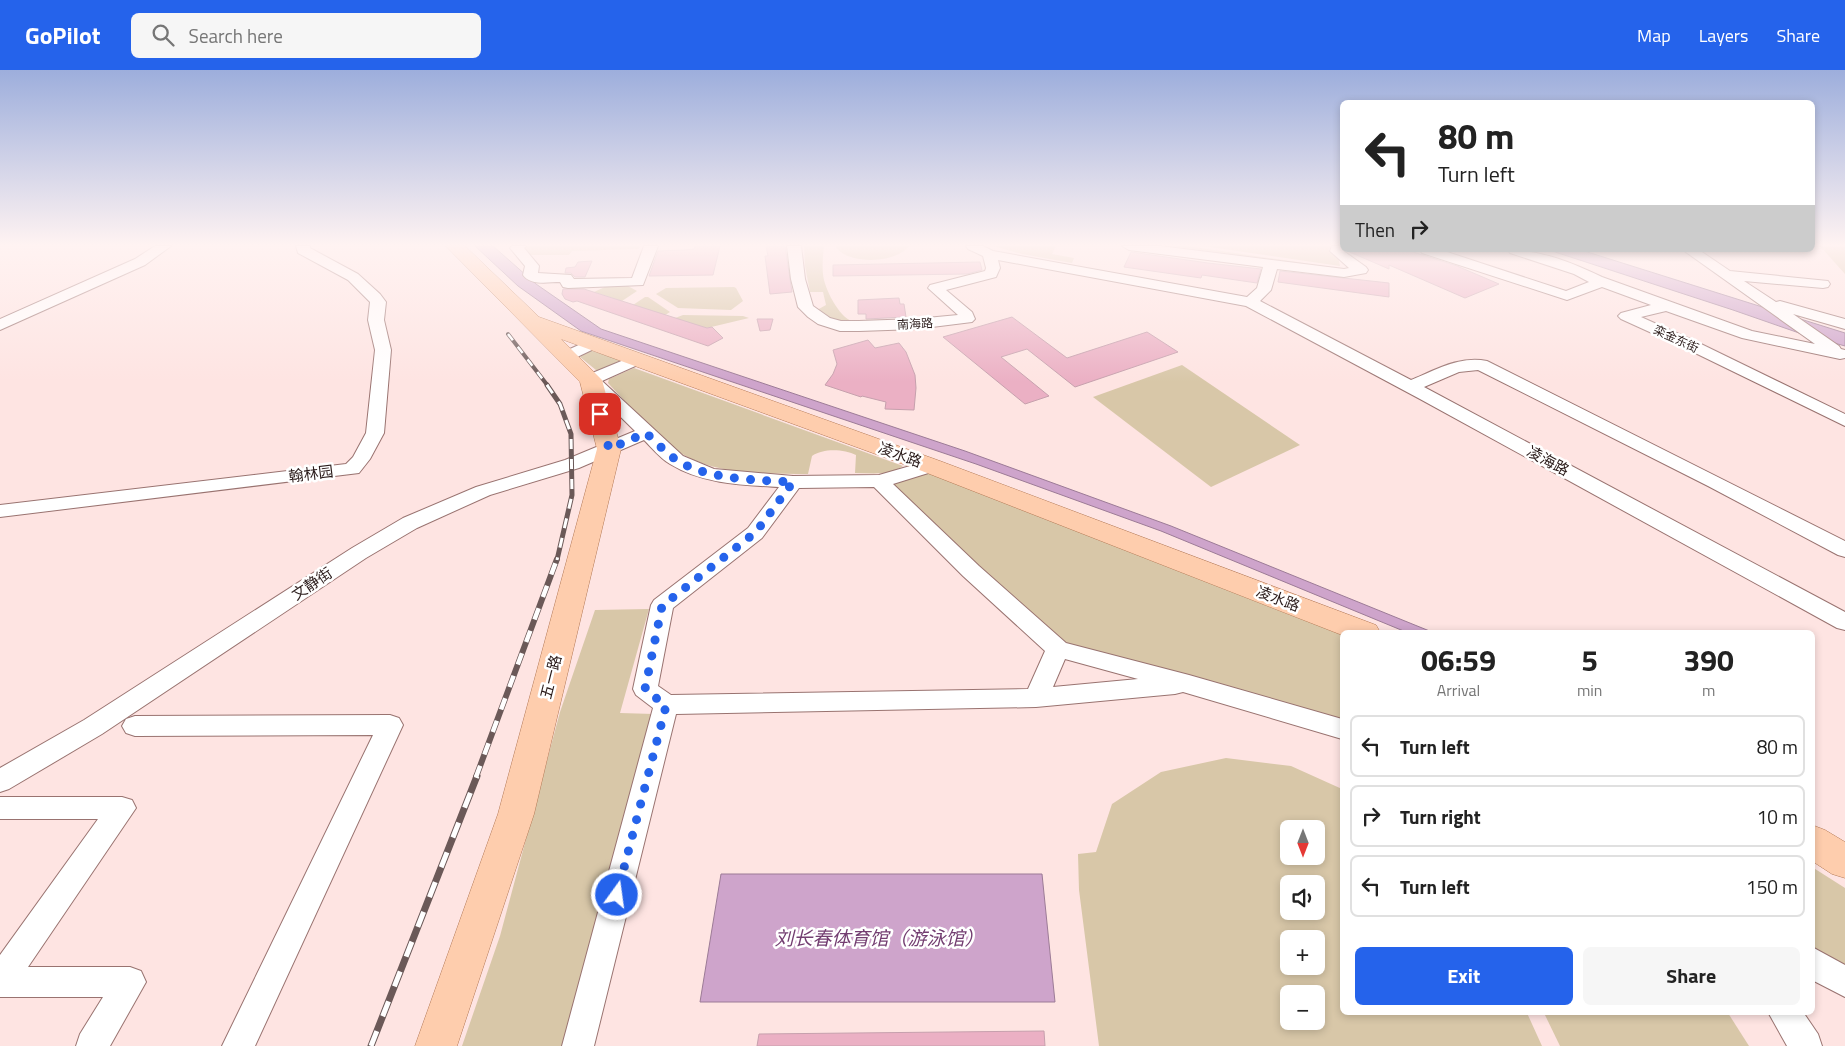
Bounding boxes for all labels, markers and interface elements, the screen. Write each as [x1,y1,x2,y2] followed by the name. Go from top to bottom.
[131,13,481,58] search box
[25,17,101,53] text: GoPilot
[149,21,177,49] icon: search
[189,21,283,50] text: Search here
[1637,22,1671,49] text: Map
[1699,22,1748,49] text: Layers
[1776,22,1820,49] text: Share
[1438,109,1514,163] text: 80 m
[1355,120,1420,185] icon: left
[1438,157,1515,191] text: Turn left
[1355,215,1395,244] text: Then
[1405,215,1433,243] icon: right
[896,313,933,334] street label: 南海路
[1650,320,1702,357] street label: 栾金东街
[579,393,621,435] pin
[586,400,614,428] icon: arrive
[875,436,925,473] street label: 凌水路
[1523,440,1574,481] street label: 凌海路
[287,459,335,488] street label: 翰林园
[287,561,337,606] street label: 文静街
[1253,580,1303,617] street label: 凌水路
[1421,637,1496,683] text: 06:59
[1581,637,1598,683] text: 5
[1684,637,1734,683] text: 390
[534,652,567,702] street label: 五一路
[1437,678,1480,702] text: Arrival
[1577,678,1602,702] text: min
[1702,678,1715,702] text: m
[1357,732,1385,760] icon: left
[1400,732,1470,761] text: Turn left
[1757,732,1798,761] text: 80 m
[1357,802,1385,830] icon: right
[1400,802,1481,831] text: Turn right
[1757,802,1798,831] text: 10 m
[1280,820,1325,865] north arrow
[1280,820,1325,1030] map controls
[590,868,642,920] position arrow
[1357,872,1385,900] icon: left
[1400,872,1470,901] text: Turn left
[1746,872,1798,901] text: 150 m
[1280,875,1325,920] button: sound
[774,923,984,952] water label: 刘长春体育馆（游泳馆）
[1280,930,1325,975] button: +
[1355,947,1573,1005] button: Exit
[1583,947,1800,1005] button: Share
[1280,985,1325,1030] button: −

